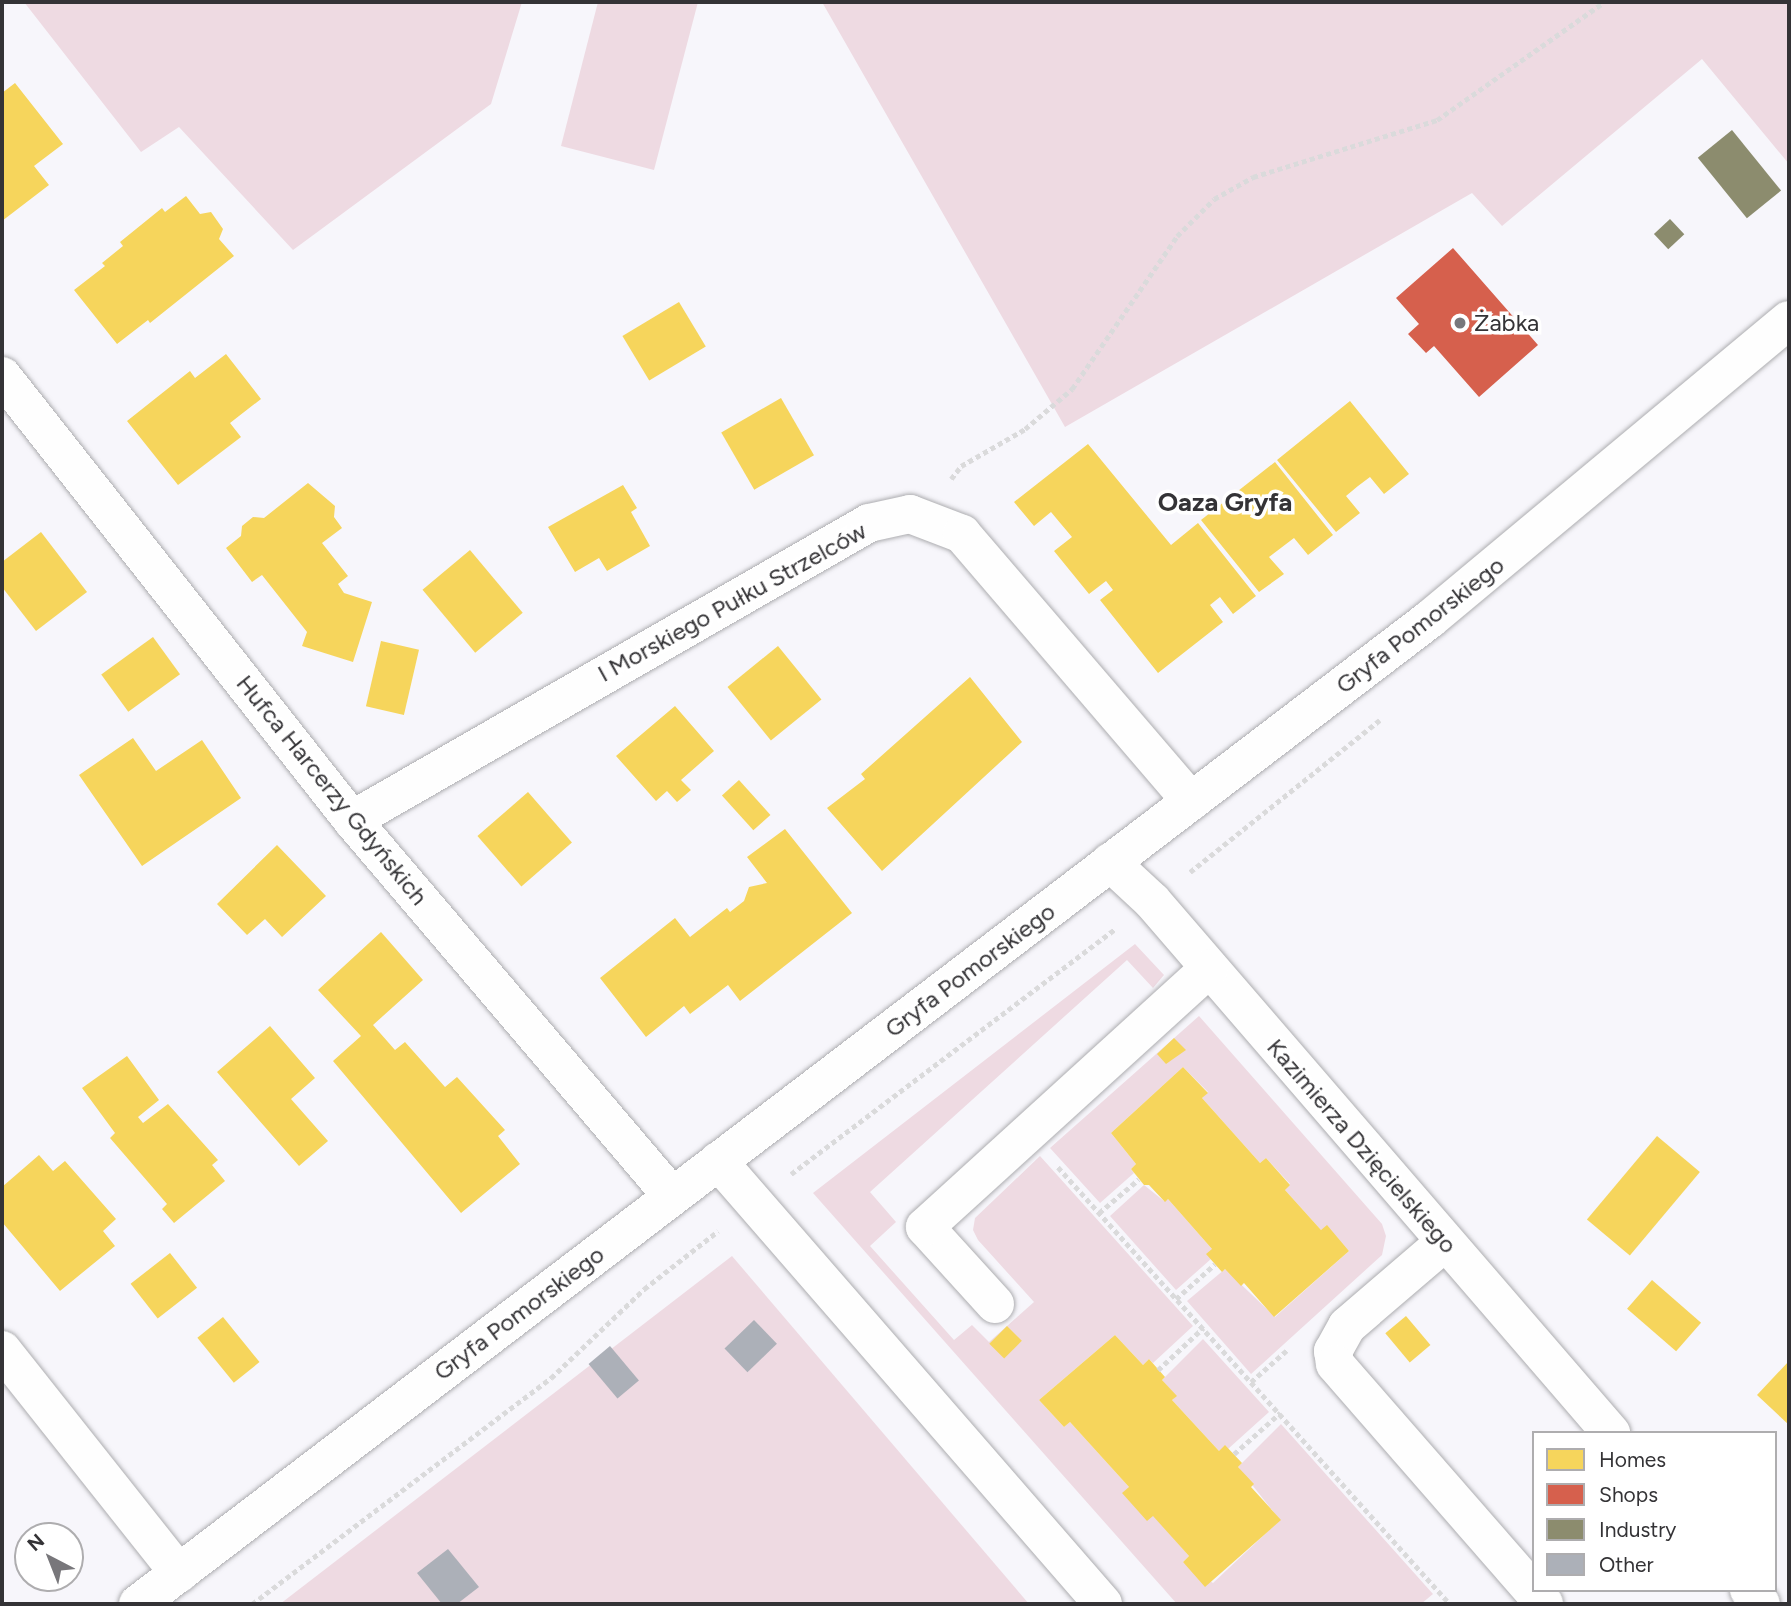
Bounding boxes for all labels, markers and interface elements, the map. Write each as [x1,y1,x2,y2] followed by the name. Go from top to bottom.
[1474,309,1539,337] place label: Żabka
[1452,315,1468,331] marker: Żabka
[1158,487,1292,519] district label: Oaza Gryfa
[593,516,871,688] street label: I Morskiego Pułku Strzelców
[1330,550,1510,700] street label: Gryfa Pomorskiego
[230,669,434,911] street label: Hufca Harcerzy Gdyńskich
[879,897,1061,1043] street label: Gryfa Pomorskiego
[1261,1033,1463,1259] street label: Kazimierza Dzięcielskiego
[428,1240,610,1386] street label: Gryfa Pomorskiego
[1532,1431,1777,1592] legend
[1599,1447,1666,1472] text: Homes
[1599,1482,1658,1507] text: Shops
[1599,1517,1676,1542] text: Industry
[14,1522,84,1592] north arrow
[23,1529,49,1556] text: N
[1599,1552,1654,1577] text: Other

